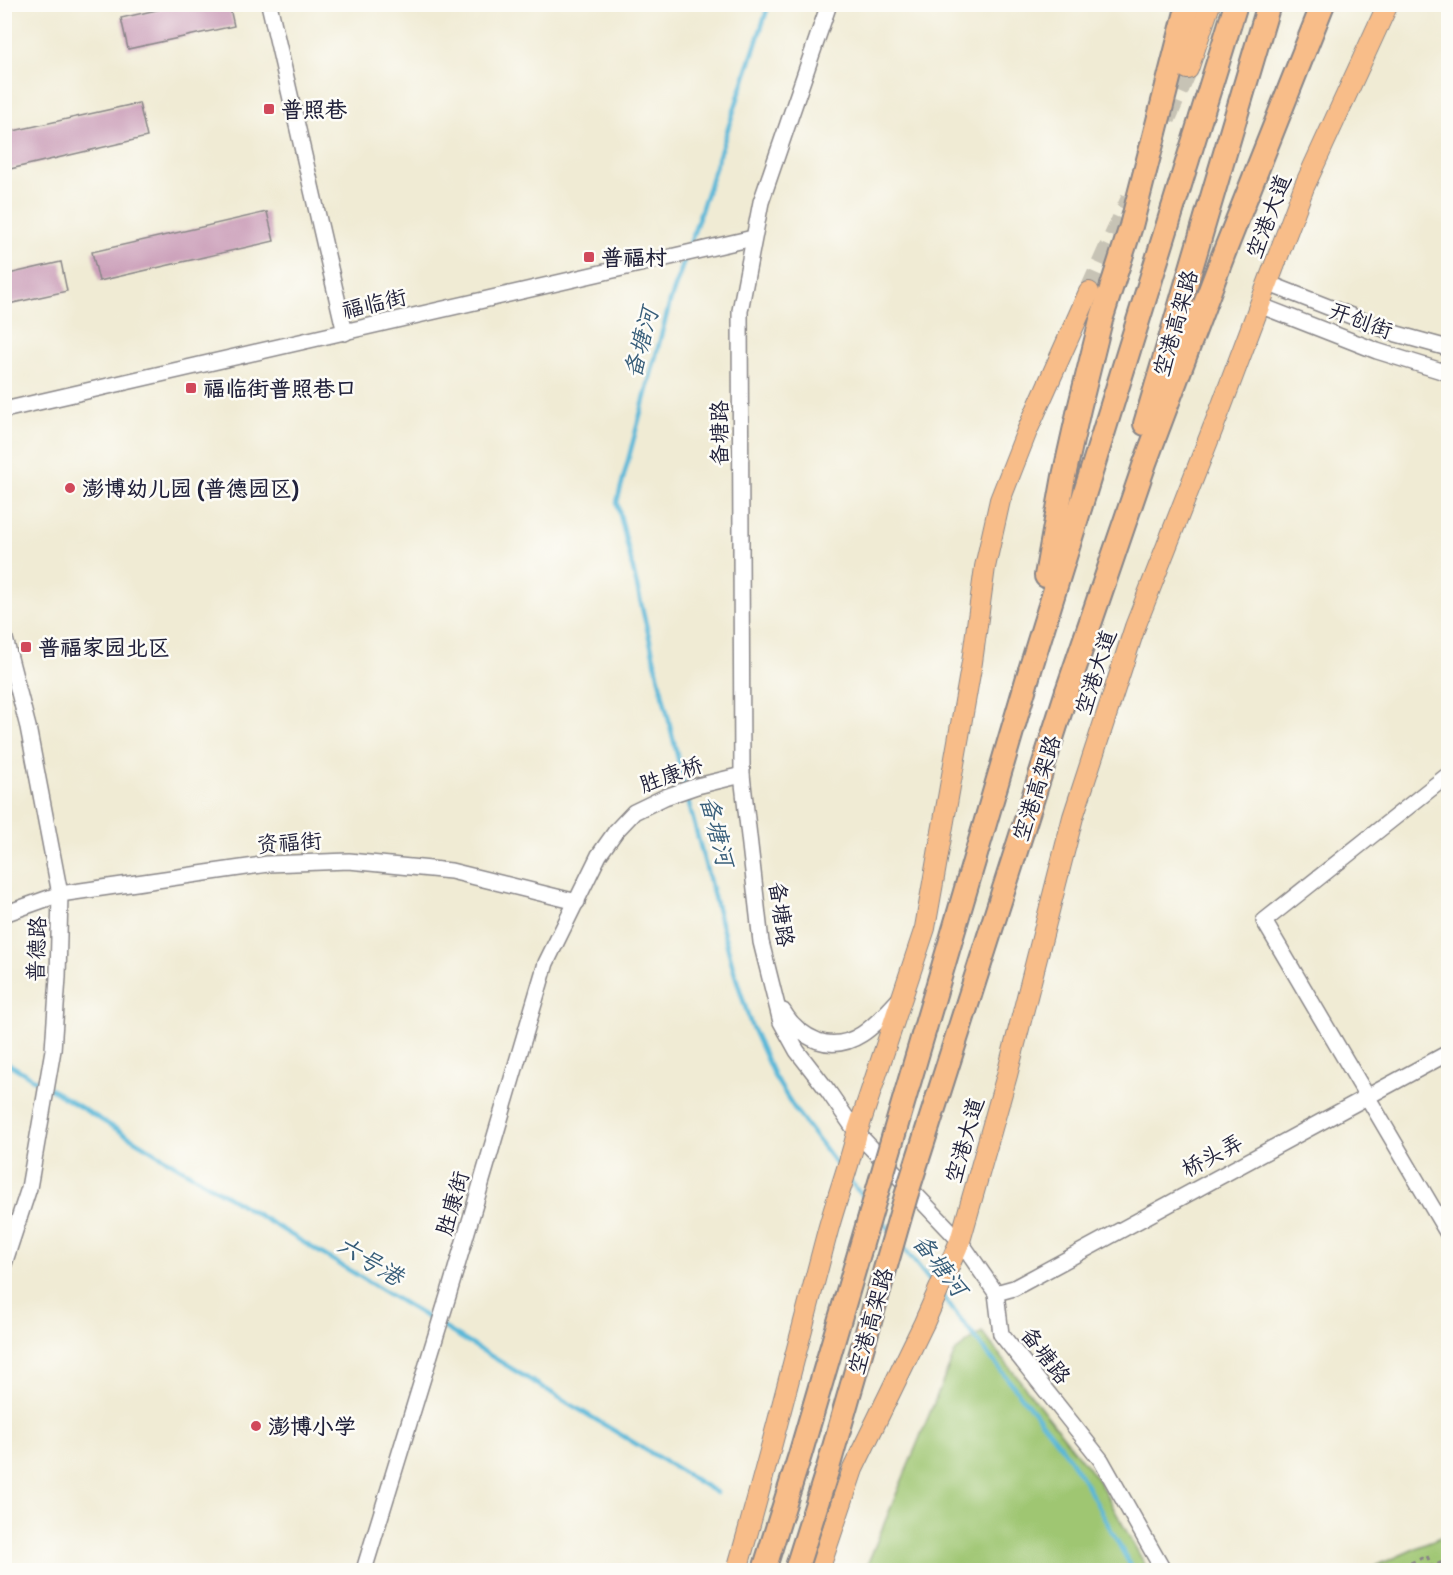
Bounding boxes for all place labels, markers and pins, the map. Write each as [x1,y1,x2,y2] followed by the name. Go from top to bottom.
[281,96,348,123] place label: 普照巷
[262,102,276,116] marker: 普照巷
[601,244,667,271] place label: 普福村
[582,250,596,264] marker: 普福村
[203,375,357,402] place label: 福临街普照巷口
[184,381,198,395] marker: 福临街普照巷口
[82,475,299,502] place label: 澎博幼儿园 (普德园区)
[63,481,77,495] marker: 澎博幼儿园 (普德园区)
[38,634,170,661] place label: 普福家园北区
[19,640,33,654] marker: 普福家园北区
[268,1413,356,1440] place label: 澎博小学
[249,1419,263,1433] marker: 澎博小学

